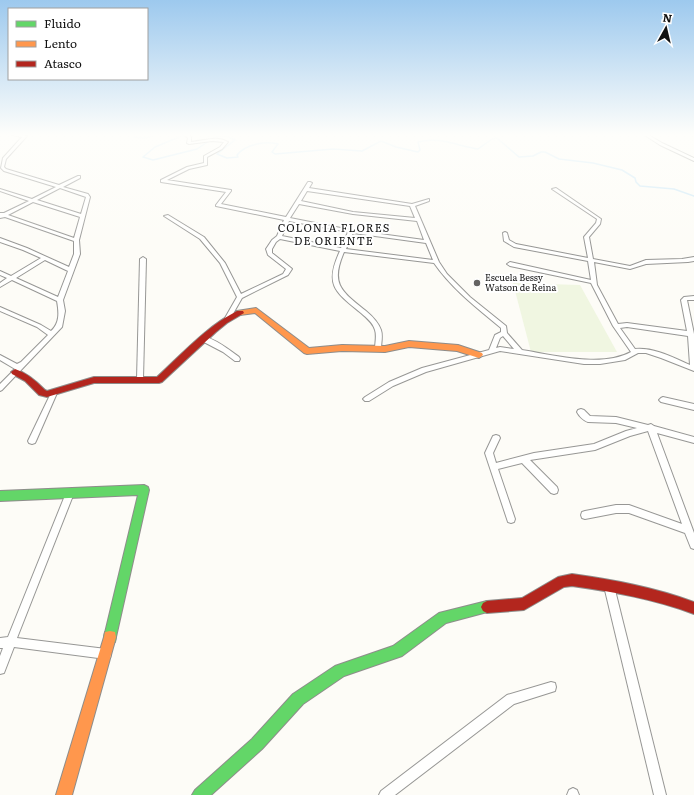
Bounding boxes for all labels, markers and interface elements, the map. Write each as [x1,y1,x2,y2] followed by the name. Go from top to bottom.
[8,8,148,80] legend
[646,8,686,48] north arrow
[662,9,673,26] text: N
[44,14,81,32] text: Fluido
[44,34,77,52] text: Lento
[44,54,82,72] text: Atasco
[278,219,390,248] district label: COLONIA FLORES DE ORIENTE
[485,270,557,294] place label: Escuela Bessy Watson de Reina
[472,278,482,288] marker: Escuela Bessy Watson de Reina

